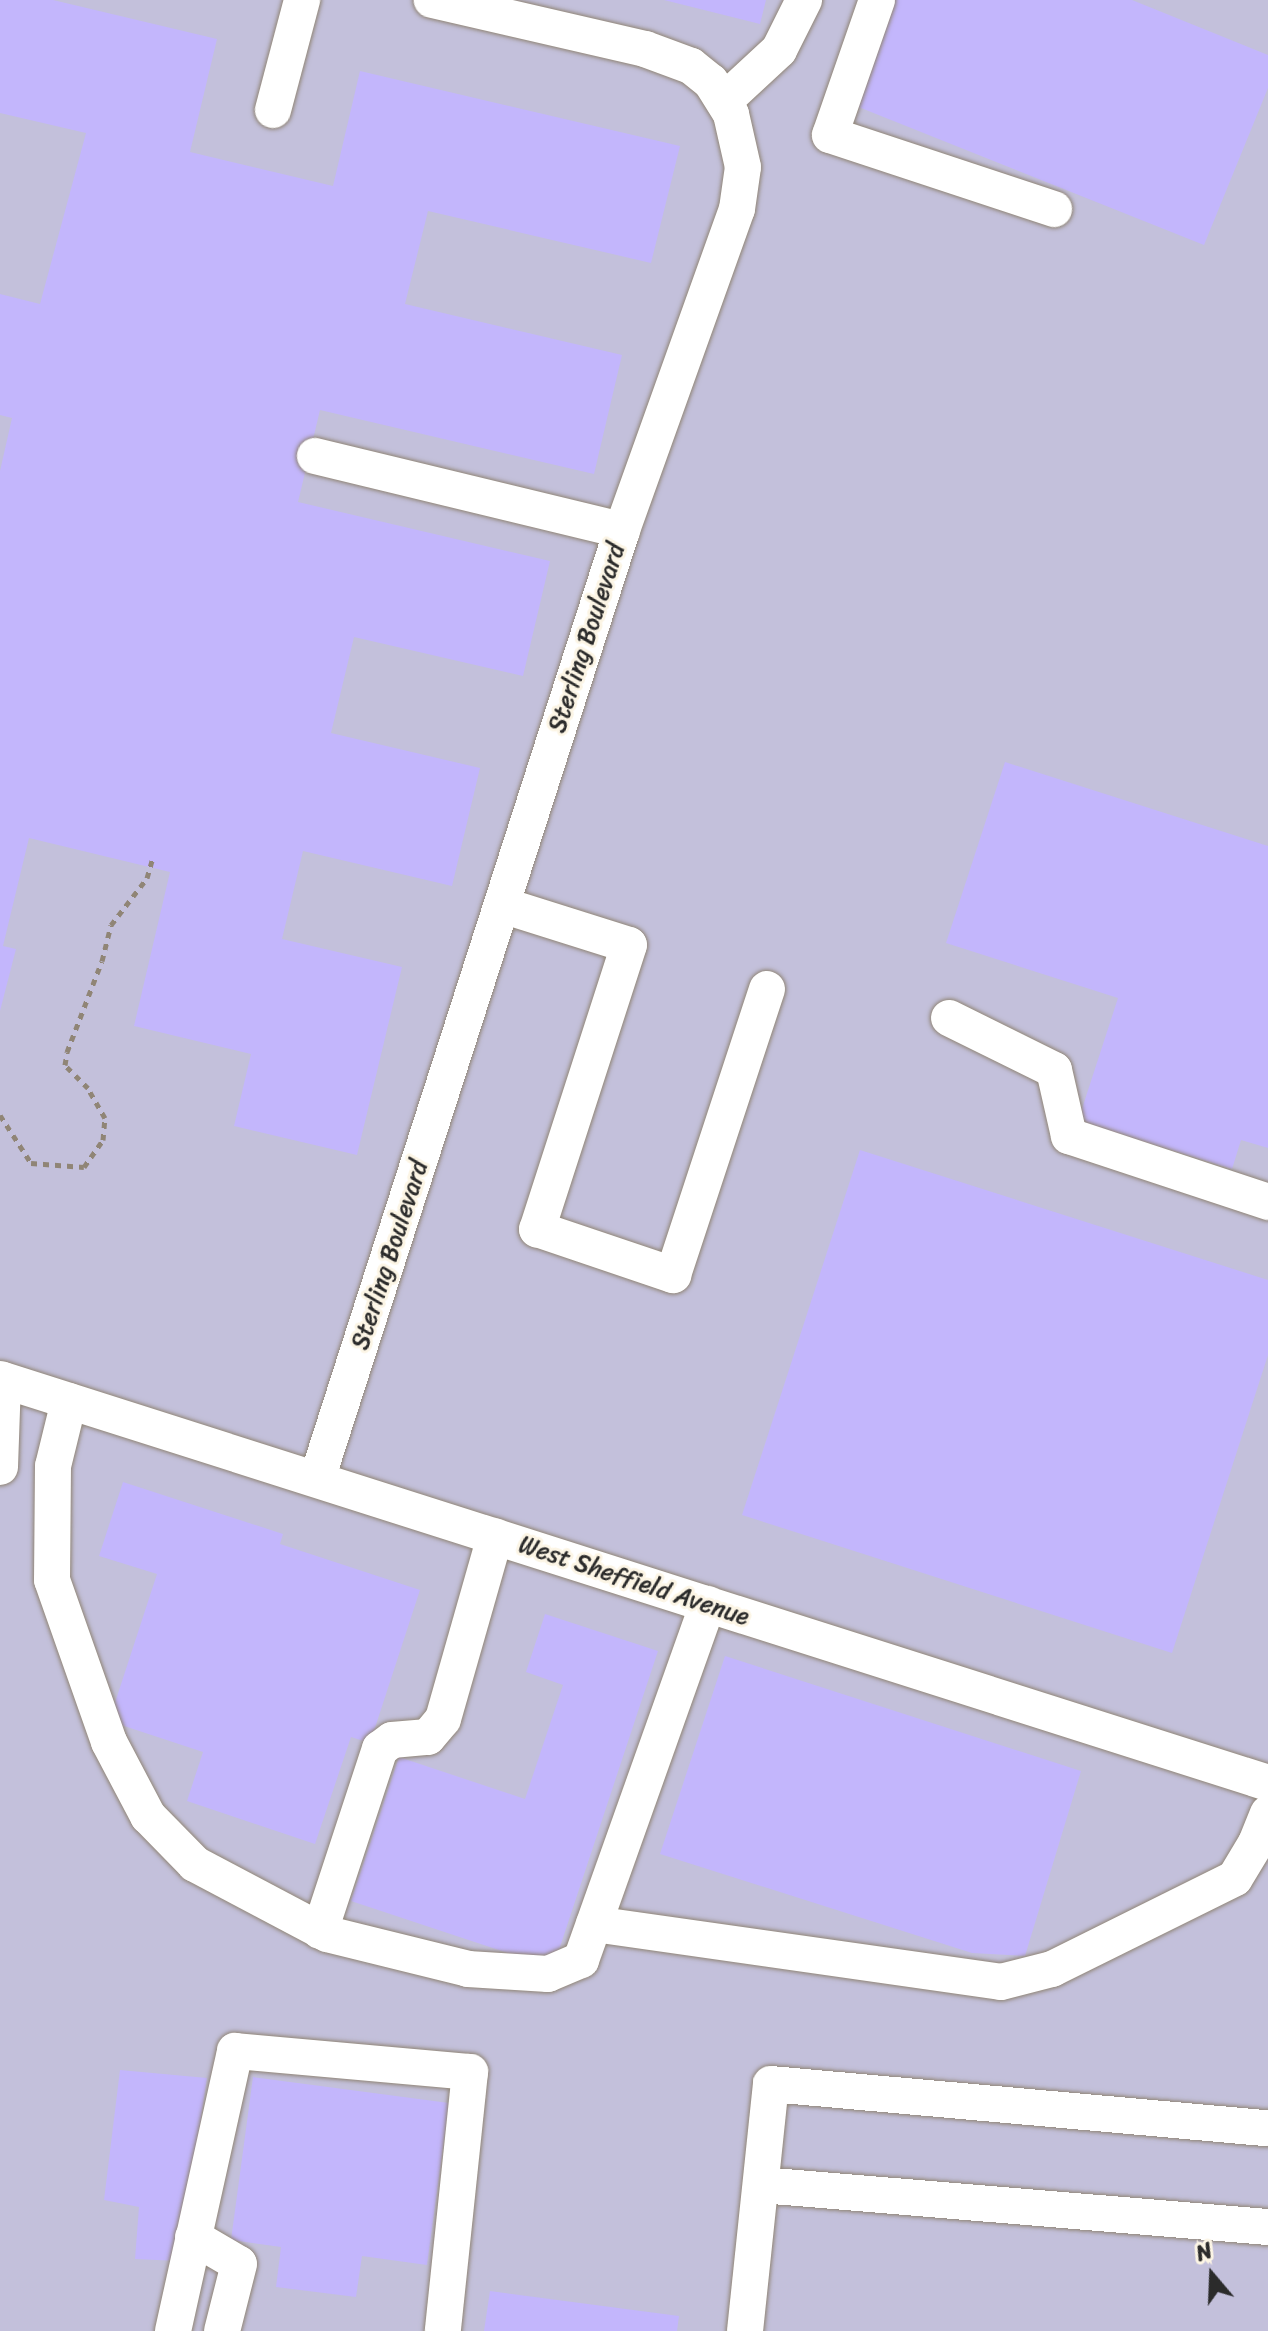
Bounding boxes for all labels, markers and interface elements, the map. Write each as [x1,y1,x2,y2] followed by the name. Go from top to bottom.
[543,540,631,736] street label: Sterling Boulevard
[346,1157,434,1353] street label: Sterling Boulevard
[515,1530,753,1632] street label: West Sheffield Avenue
[1190,2231,1218,2273] text: N
[1172,2235,1252,2315] north arrow

